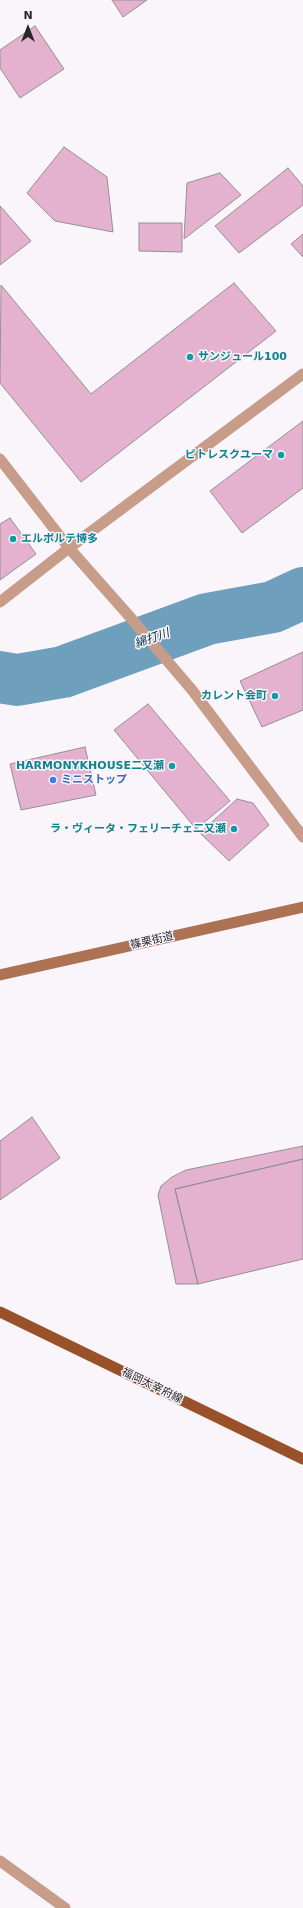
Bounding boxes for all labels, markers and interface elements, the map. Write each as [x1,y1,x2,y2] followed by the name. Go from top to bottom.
[8,8,48,48] north arrow
[23,9,33,22] text: N
[198,350,287,364] place label: サンジュール100
[185,352,195,362] marker: サンジュール100
[185,448,273,462] place label: ピトレスクユーマ
[276,450,286,460] marker: ピトレスクユーマ
[21,532,98,546] place label: エルポルテ博多
[8,534,18,544] marker: エルポルテ博多
[133,626,171,652] water label: 綿打川
[201,689,267,703] place label: カレント会町
[270,691,280,701] marker: カレント会町
[16,759,164,773] place label: HARMONYKHOUSE二又瀬
[167,761,177,771] marker: HARMONYKHOUSE二又瀬
[61,773,127,787] place label: ミニストップ
[48,775,58,785] marker: ミニストップ
[50,822,226,836] place label: ラ・ヴィータ・フェリーチェ二又瀬
[229,824,239,834] marker: ラ・ヴィータ・フェリーチェ二又瀬
[129,930,175,952] street label: 篠栗街道
[119,1366,185,1406] street label: 福岡太宰府線

